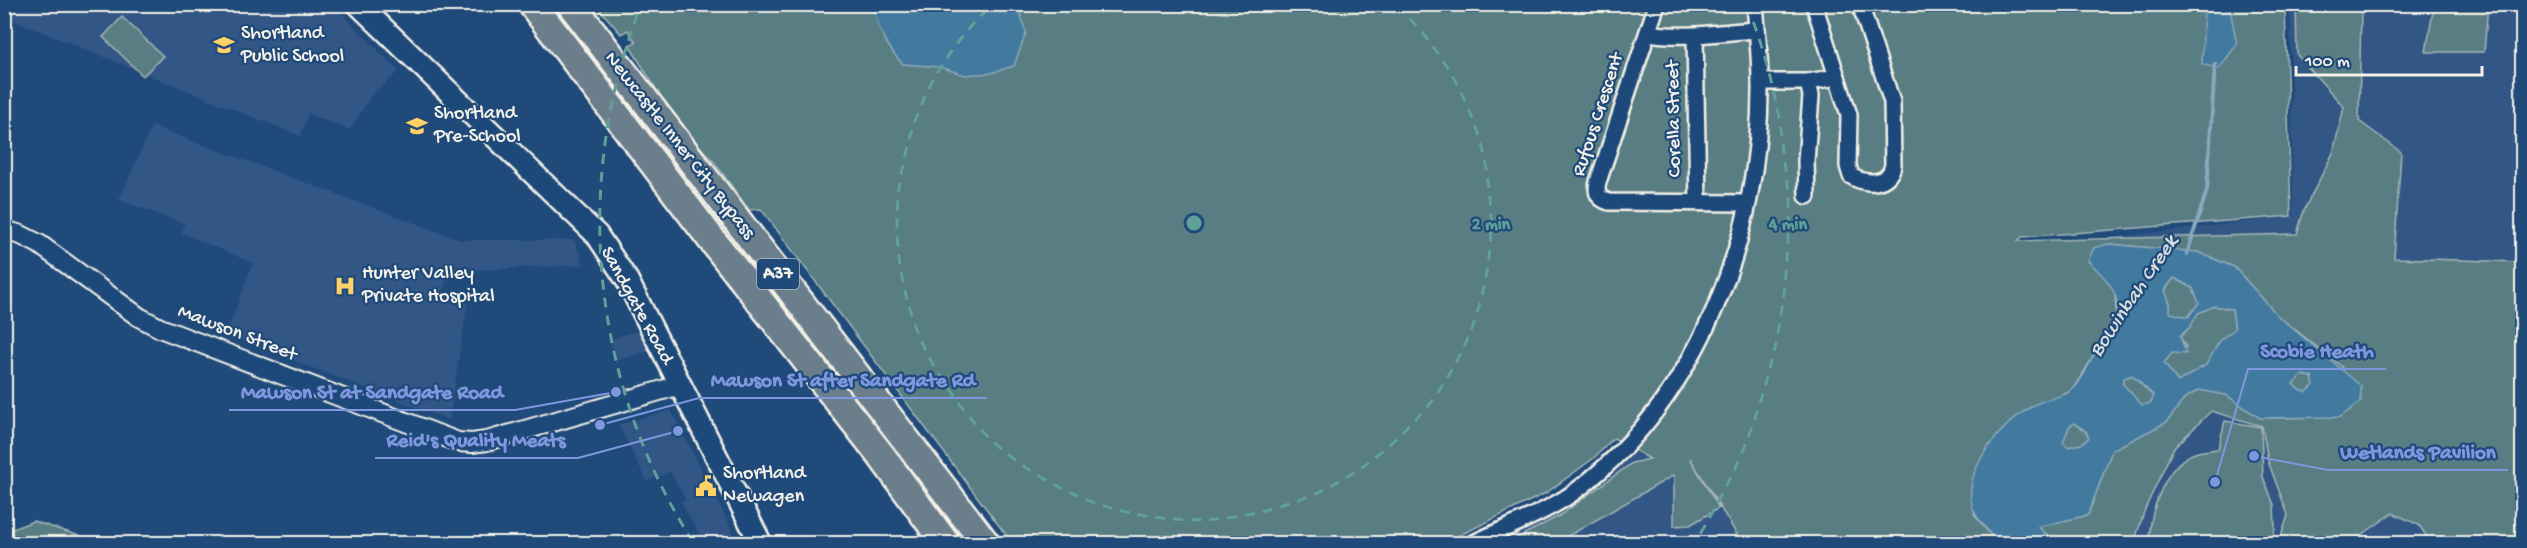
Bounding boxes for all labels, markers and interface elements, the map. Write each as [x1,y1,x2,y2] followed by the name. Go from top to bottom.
[240,23,344,69] place label: Shortland Public School
[212,33,236,57] school or university icon: Shortland Public School
[2296,39,2482,77] scale bar
[599,48,760,245] street label: Newcastle Inner City Bypass
[1568,49,1630,180] street label: Rufous Crescent
[2304,52,2350,73] text: 100 m
[1662,59,1688,177] street label: Corella Street
[433,103,521,149] place label: Shortland Pre-School
[405,114,429,138] school or university icon: Shortland Pre-School
[1184,213,1204,233] centre of rings
[1472,215,1511,236] text: 2 min
[1768,215,1807,236] text: 4 min
[2085,229,2186,363] water label: Bowinbah Creek
[594,243,679,371] street label: Sandgate Road
[757,259,799,289] road number: A37
[361,263,495,309] place label: Hunter Valley Private Hospital
[333,274,357,298] hospital icon: Hunter Valley Private Hospital
[174,301,302,368] street label: Mawson Street
[2248,330,2386,369] callout: Scobie Heath
[2260,341,2375,366] text: Scobie Heath
[699,359,987,398] callout: Mawson St after Sandgate Rd
[711,370,978,395] text: Mawson St after Sandgate Rd
[229,371,515,410] callout: Mawson St at Sandgate Road
[241,382,506,407] text: Mawson St at Sandgate Road
[375,419,578,458] callout: Reid's Quality Meats
[386,430,567,455] text: Reid's Quality Meats
[2328,431,2508,470] callout: Wetlands Pavilion
[2339,442,2497,467] text: Wetlands Pavilion
[723,463,808,509] place label: Shortland Newagen
[694,474,718,498] public building icon: Shortland Newagen

